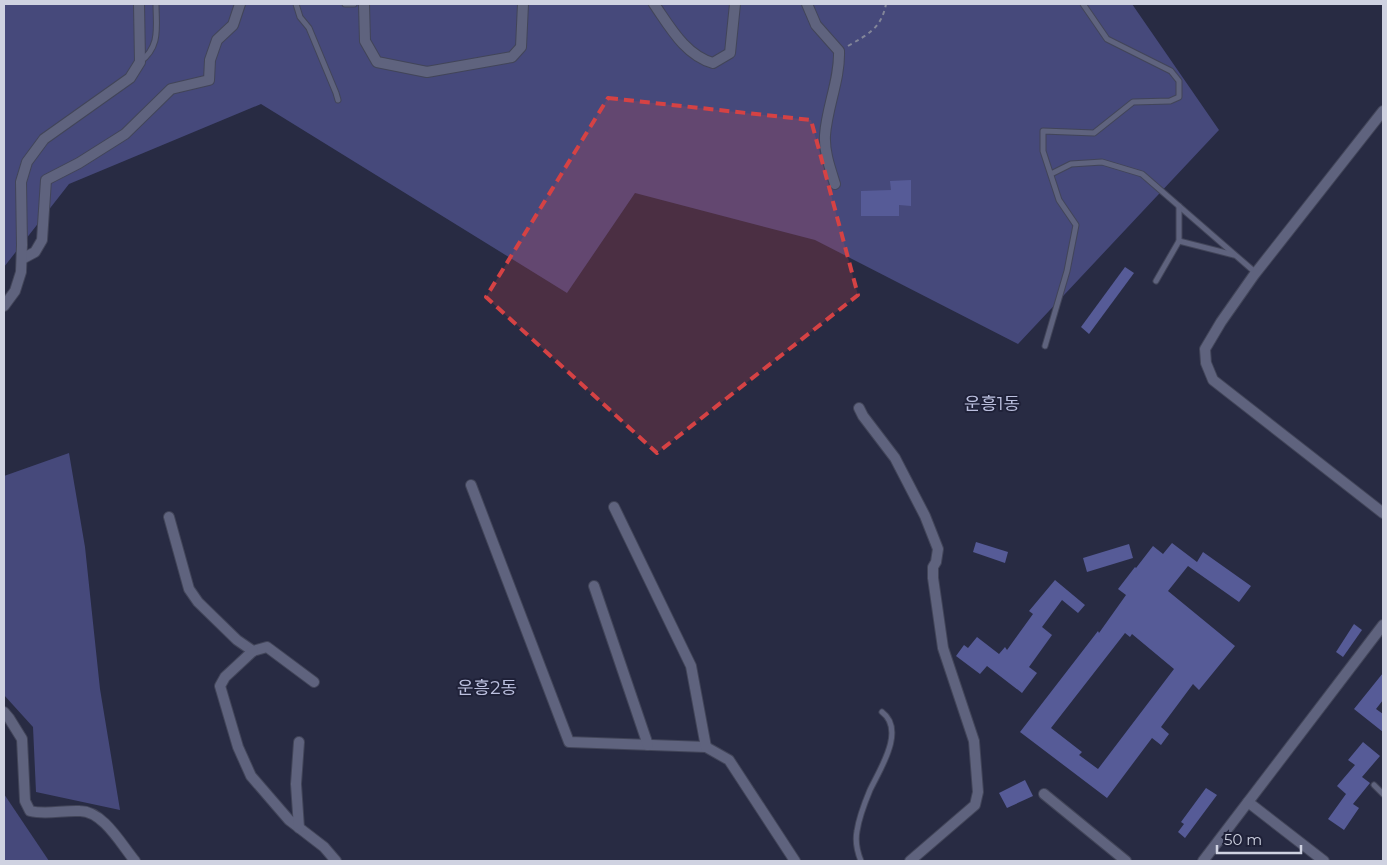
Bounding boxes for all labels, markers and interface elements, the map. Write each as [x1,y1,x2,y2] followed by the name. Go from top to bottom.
[964,393,1020,415] district label: 운흥1동
[457,677,517,699] district label: 운흥2동
[1217,822,1301,854] scale bar
[1224,830,1262,849] text: 50 m

